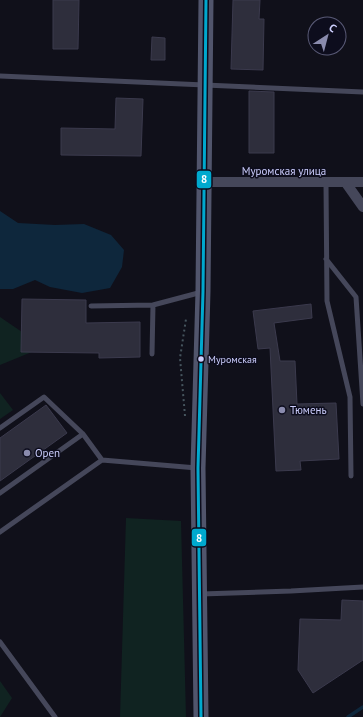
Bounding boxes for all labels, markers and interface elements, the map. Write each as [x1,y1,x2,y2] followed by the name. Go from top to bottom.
[307,16,347,56] north arrow
[326,20,339,35] text: С
[242,164,326,178] street label: Муромская улица
[196,170,212,189] line badge: 8
[201,172,207,186] text: 8
[208,353,257,366] place label: Муромская
[196,354,206,364] marker: Муромская
[290,403,327,417] place label: Тюмень
[277,405,287,415] marker: Тюмень
[35,446,60,460] place label: Open
[22,448,32,458] marker: Open
[191,528,207,547] line badge: 8
[196,531,202,545] text: 8

